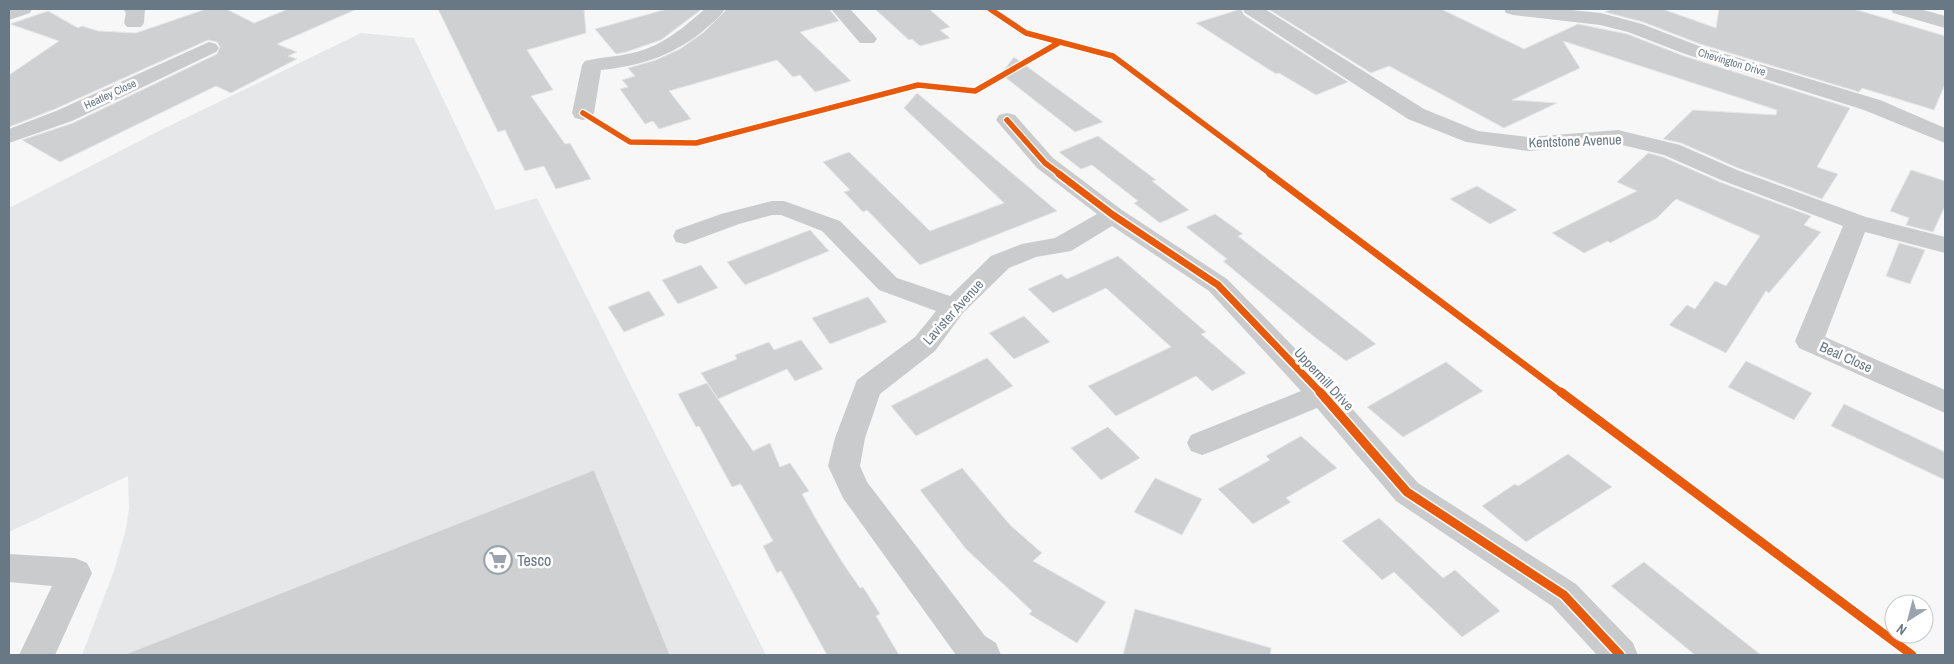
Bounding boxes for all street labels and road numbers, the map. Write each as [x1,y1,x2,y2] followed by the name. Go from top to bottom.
[1696,45,1768,79] street label: Chevington Drive
[82,76,138,112] street label: Heatley Close
[1528,130,1622,152] street label: Kentstone Avenue
[919,275,987,349] street label: Lavister Avenue
[1817,337,1875,377] street label: Beal Close
[1290,344,1358,414] street label: Uppermill Drive

